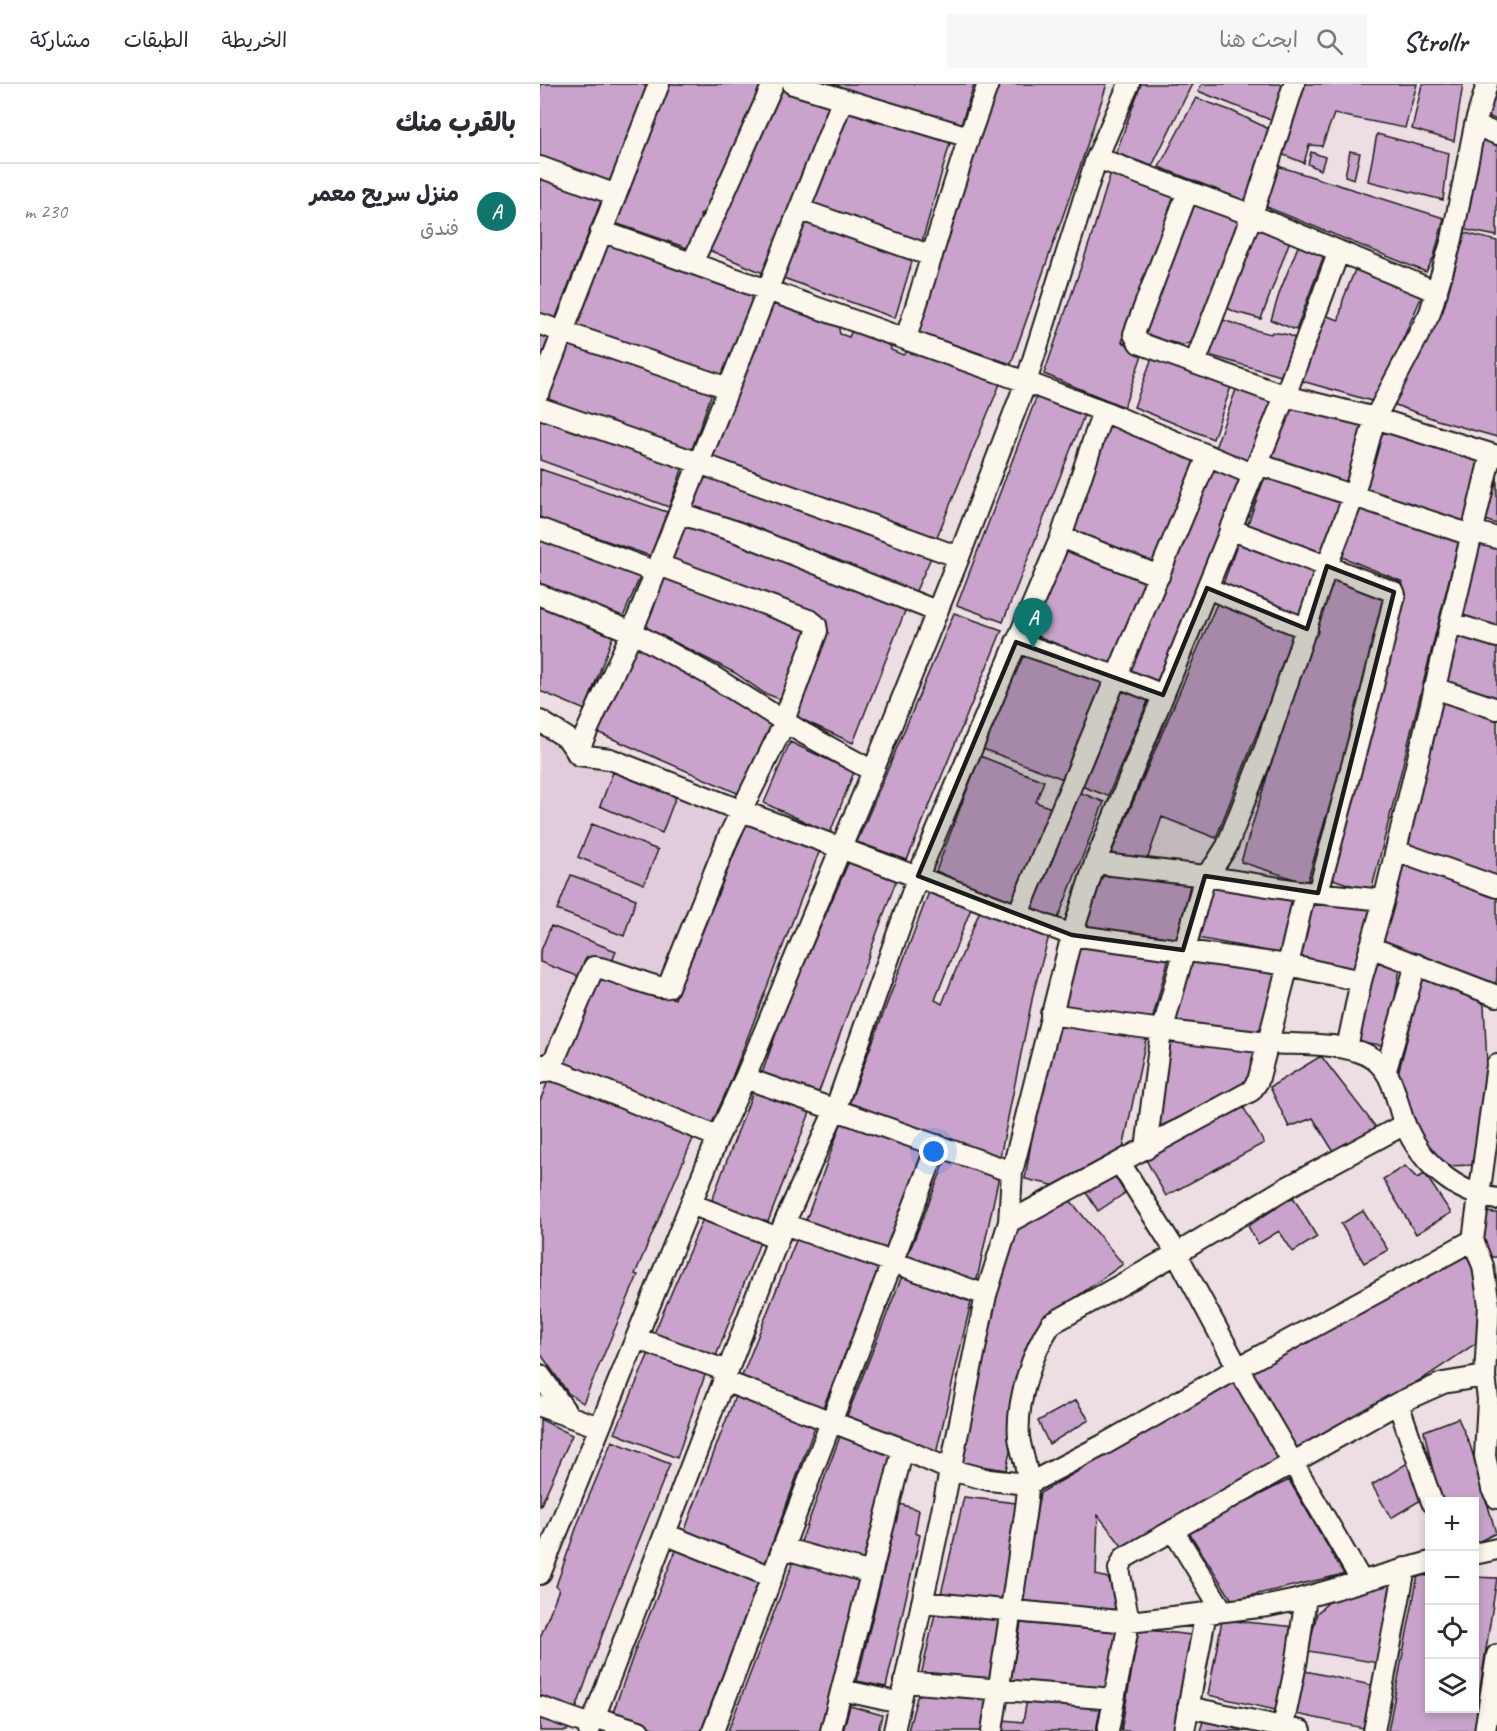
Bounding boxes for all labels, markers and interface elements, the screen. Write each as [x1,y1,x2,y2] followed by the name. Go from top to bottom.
[947,14,1367,68] search box
[1403,24,1467,59] text: Strollr
[1313,25,1346,58] icon: search
[1219,26,1298,54] text: ابحث هنا
[30,27,91,53] text: مشاركة
[124,27,189,53] text: الطبقات
[222,27,287,53] text: الخريطة
[396,106,516,139] text: بالقرب منك
[310,180,459,208] text: منزل سريح معمر
[24,199,67,224] text: 230 m
[491,199,502,224] text: A
[420,216,459,241] text: فندق
[1014,598,1052,648] pin: A
[919,1137,948,1166] your location
[1425,1497,1479,1713] map controls
[1425,1497,1479,1551] button: +
[1425,1551,1479,1605] button: −
[1425,1605,1479,1659] button: locate
[1425,1659,1479,1713] button: layers

